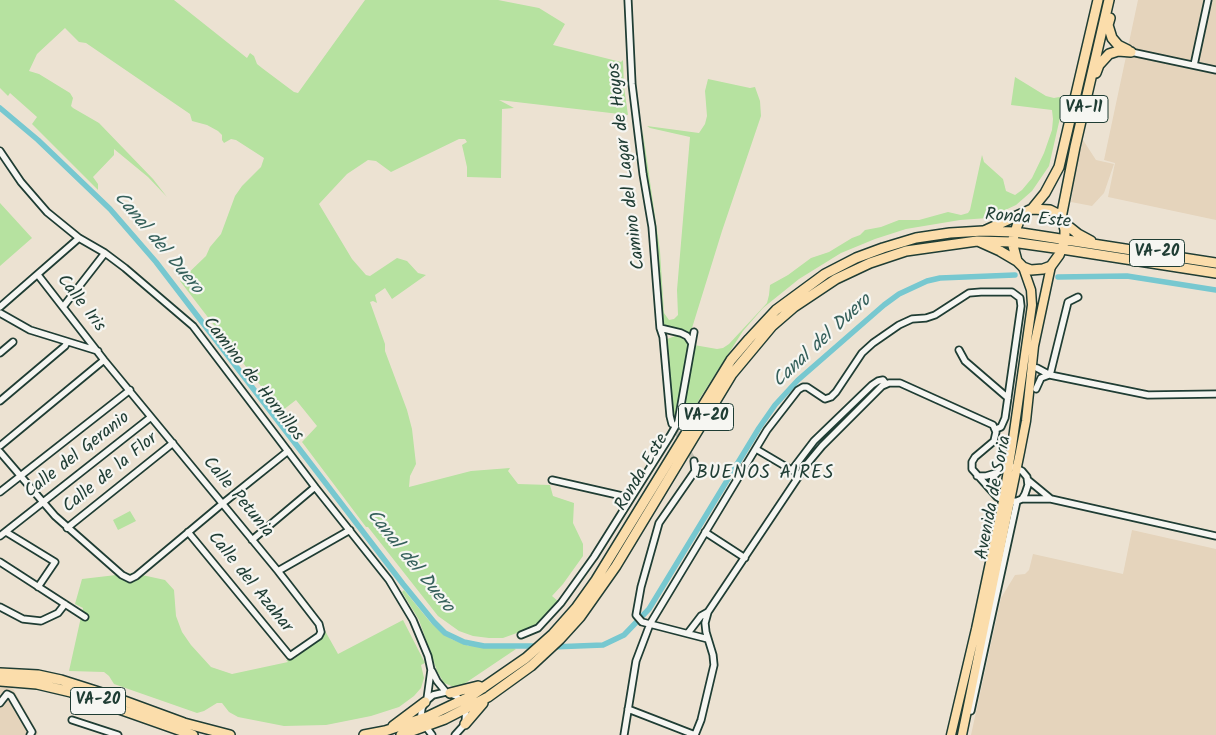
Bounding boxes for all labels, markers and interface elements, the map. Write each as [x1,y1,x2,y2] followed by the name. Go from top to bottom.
[605,61,651,271] street label: Camino del Lagar de Hoyos
[1060,96,1108,122] road number: VA-11
[108,188,206,300] water label: Canal del Duero
[984,205,1072,235] street label: Ronda Este
[1130,240,1184,266] road number: VA-20
[51,271,109,337] street label: Calle Iris
[769,290,877,394] water label: Canal del Duero
[197,314,307,446] street label: Camino de Hornillos
[678,404,734,431] road number: VA-20
[21,408,135,504] street label: Calle del Geranio
[59,429,163,519] street label: Calle de la Flor
[612,431,674,515] street label: Ronda Este
[972,434,1018,562] street label: Avenida de Soria
[197,453,277,543] street label: Calle Petunia
[694,464,836,486] district label: BUENOS AIRES
[360,506,458,618] water label: Canal del Duero
[202,528,296,638] street label: Calle del Azahar
[70,688,126,714] road number: VA-20

